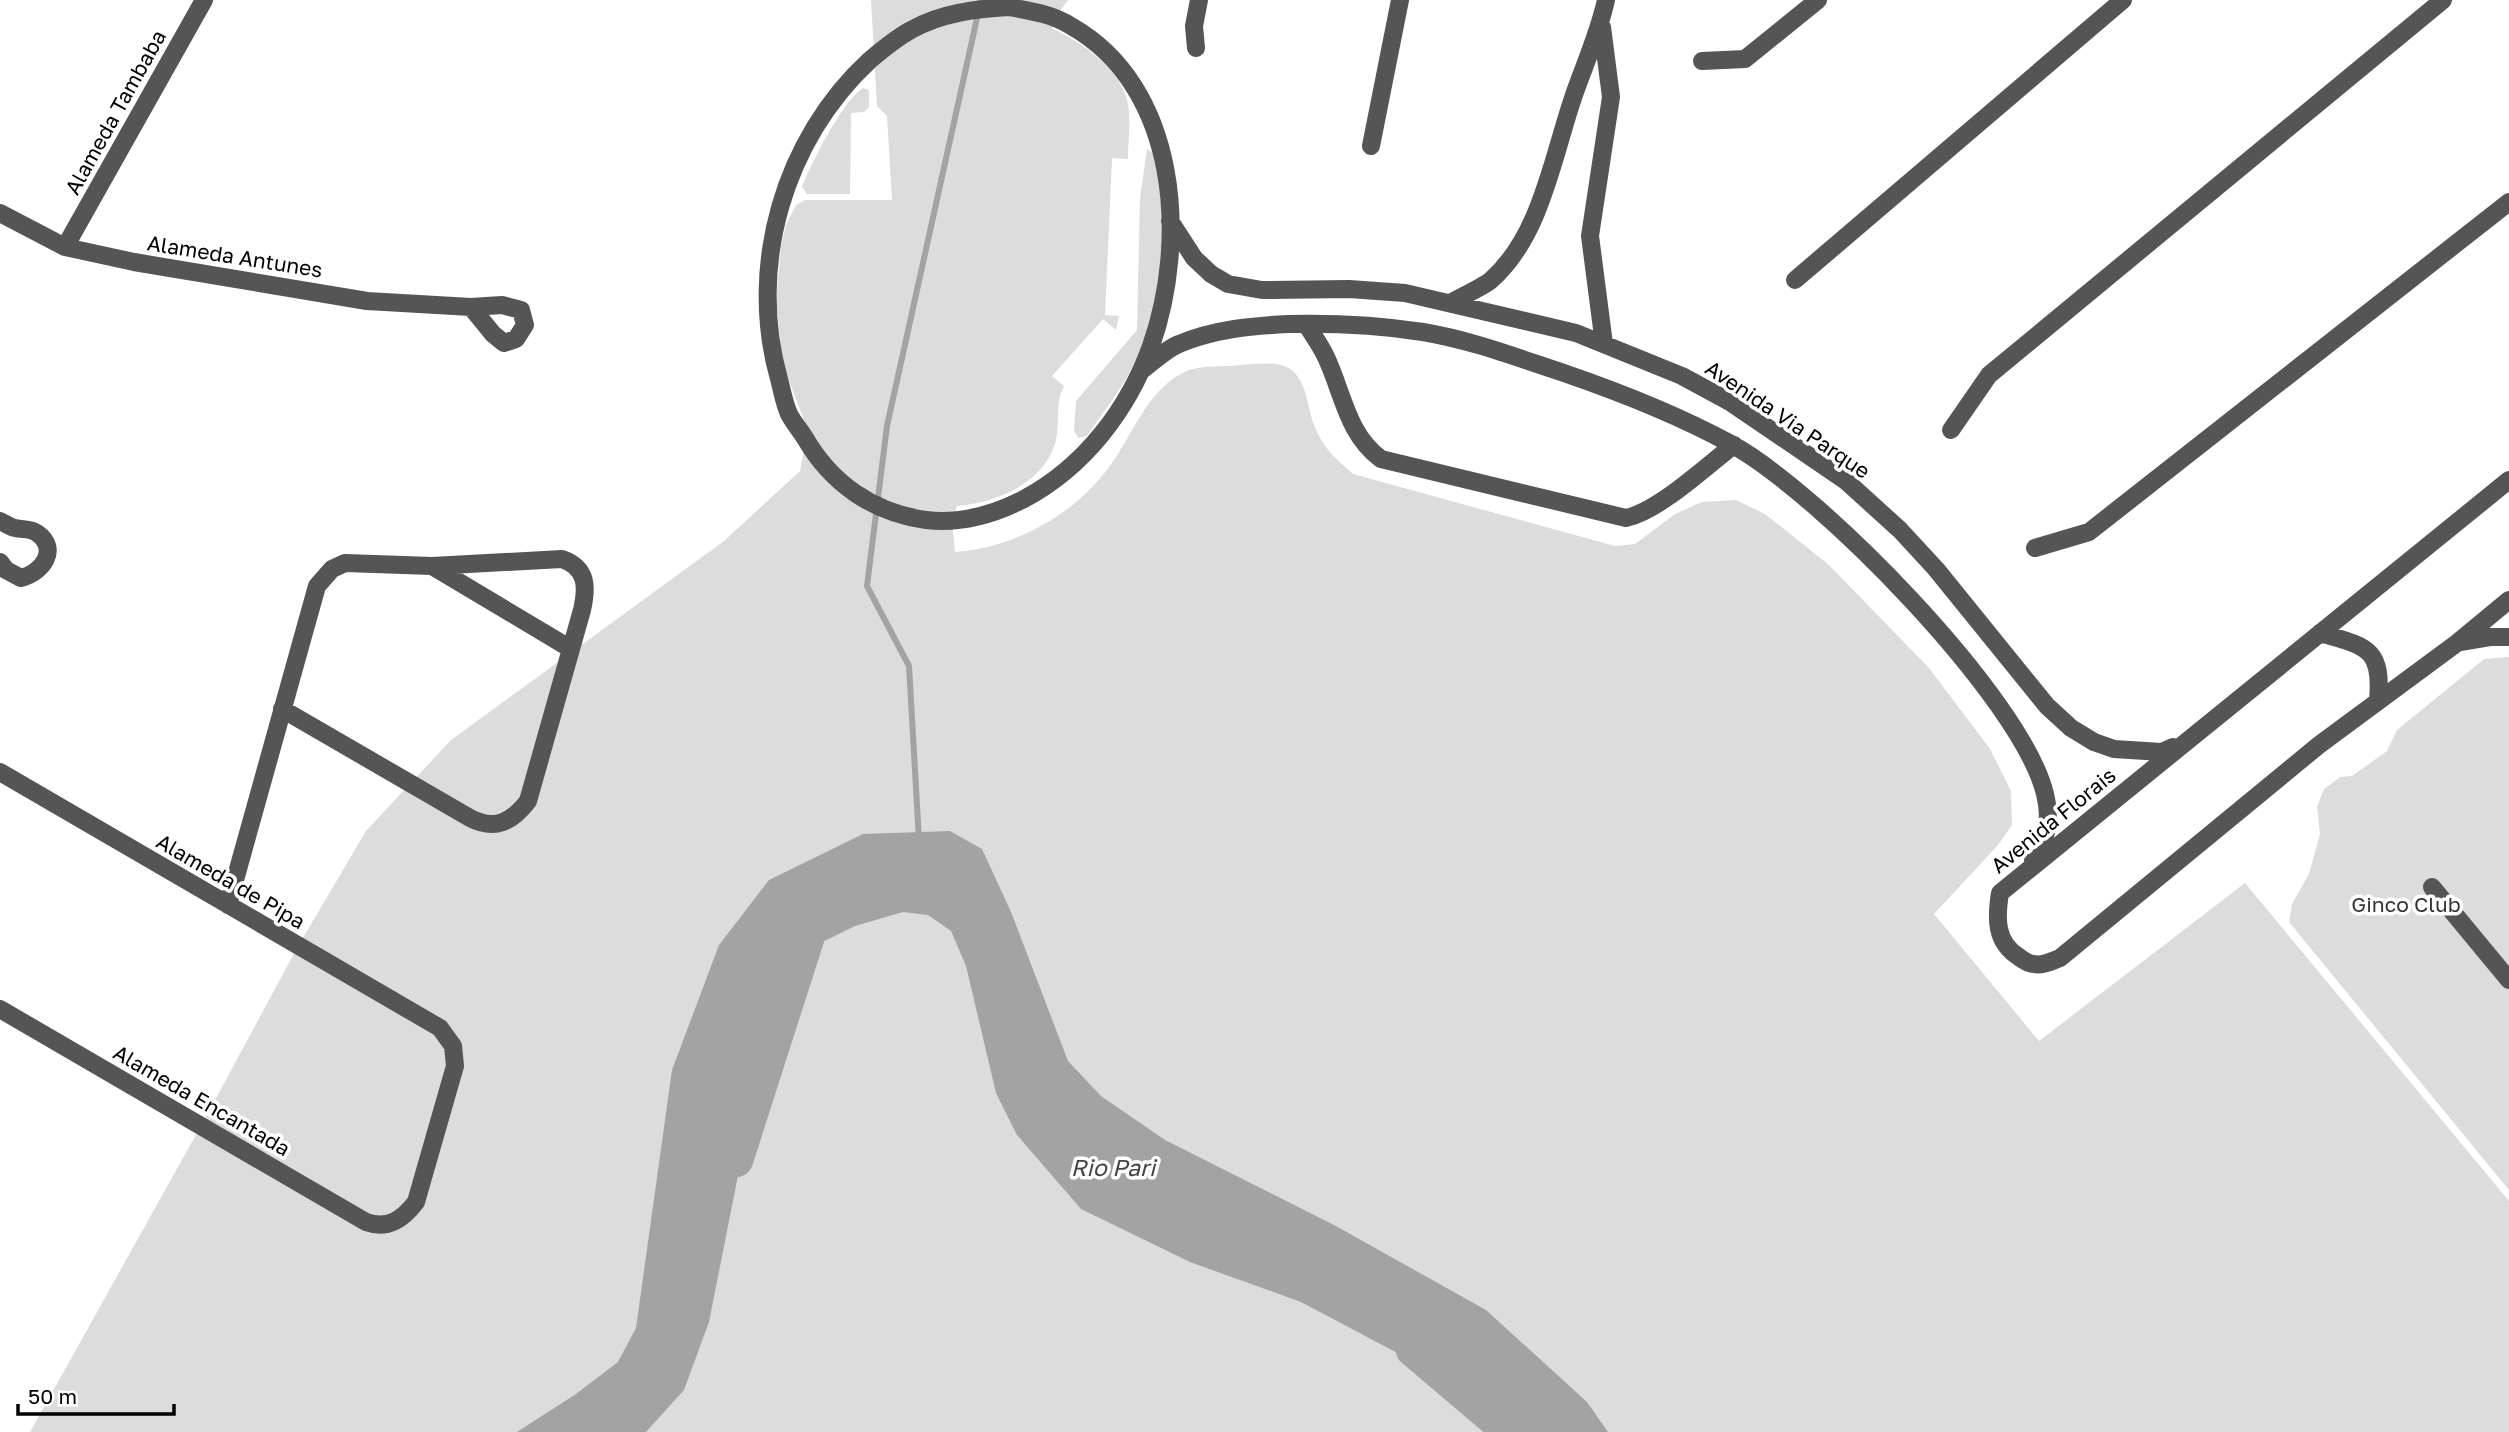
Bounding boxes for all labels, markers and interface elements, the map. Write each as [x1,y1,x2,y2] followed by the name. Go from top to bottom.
[59,25,171,199] street label: Alameda Tambaba
[145,229,325,283] street label: Alameda Antunes
[1701,354,1875,484] street label: Avenida Via Parque
[1985,762,2121,878] street label: Avenida Florais
[152,828,310,934] street label: Alameda de Pipa
[2351,891,2461,917] park label: Ginco Club
[109,1039,295,1161] street label: Alameda Encantada
[1071,1153,1158,1181] water label: Rio Pari
[18,1372,173,1416] scale bar
[28,1383,77,1409] text: 50 m

